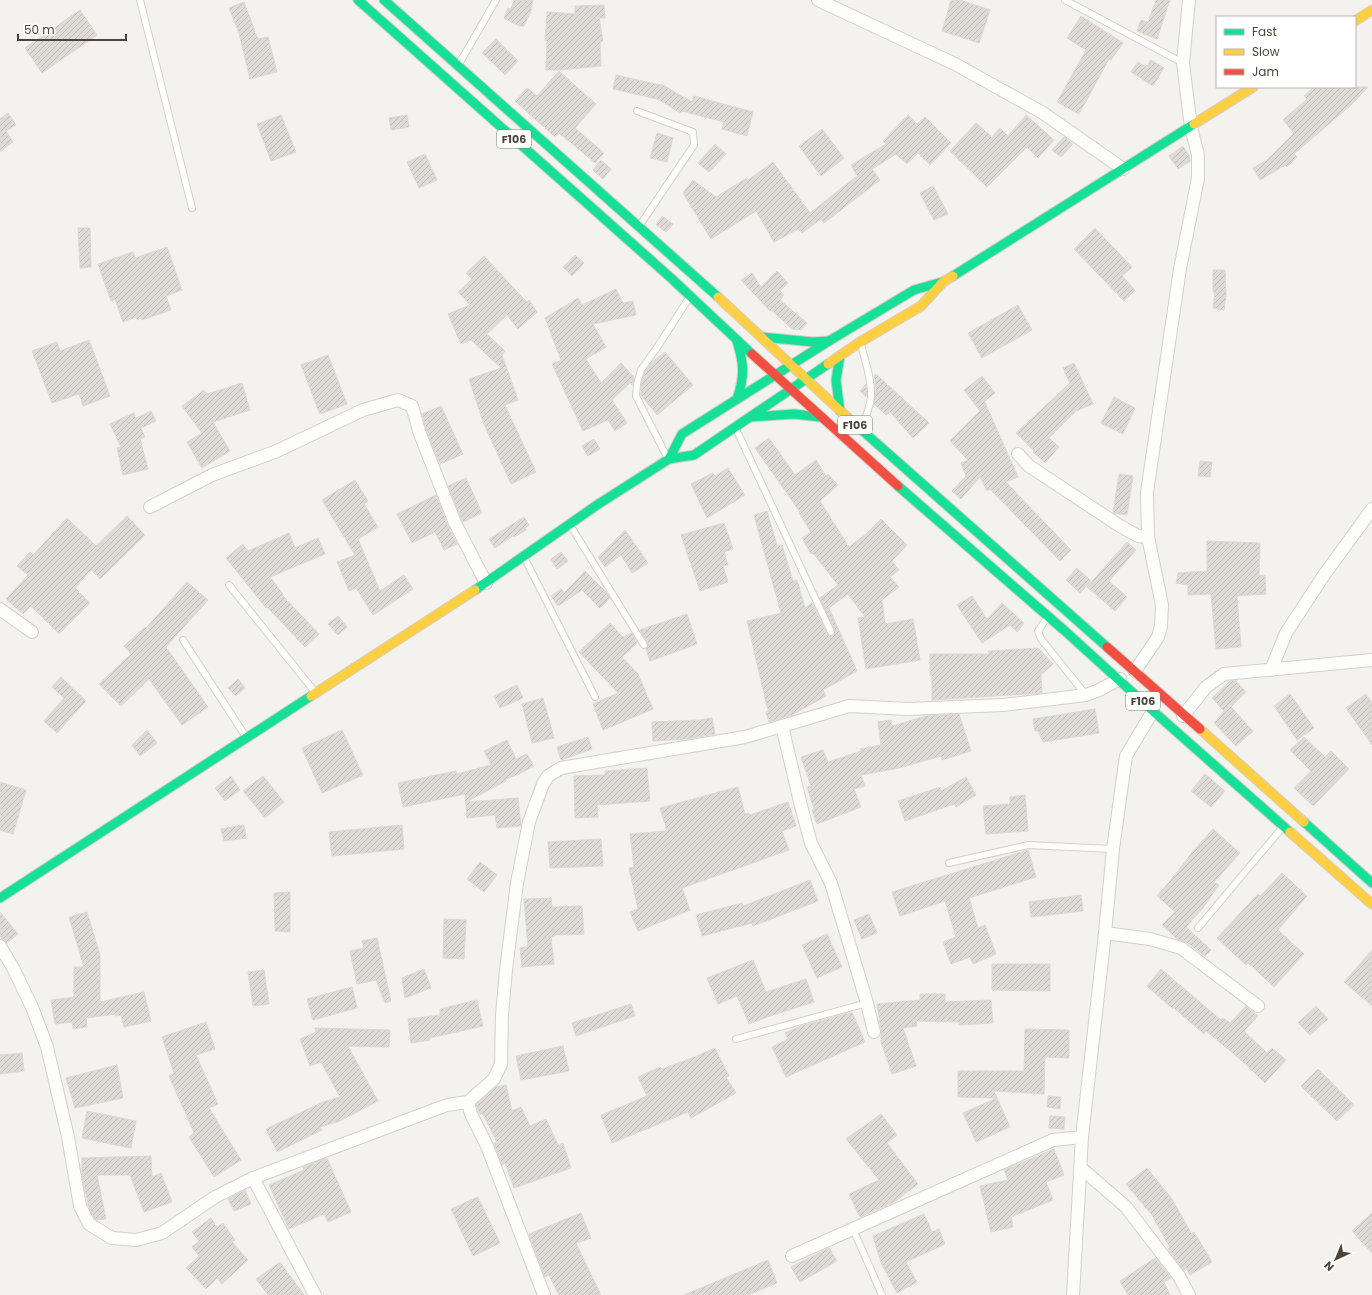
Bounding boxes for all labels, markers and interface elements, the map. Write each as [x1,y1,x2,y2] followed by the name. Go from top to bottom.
[18,16,126,42] scale bar
[1216,16,1356,88] legend
[24,21,55,38] text: 50 m
[1252,23,1277,40] text: Fast
[1252,43,1280,60] text: Slow
[1252,63,1279,80] text: Jam
[497,130,531,148] road number: F106
[838,416,872,434] road number: F106
[1126,692,1160,710] road number: F106
[1316,1239,1356,1279] north arrow
[1321,1258,1338,1275] text: N

